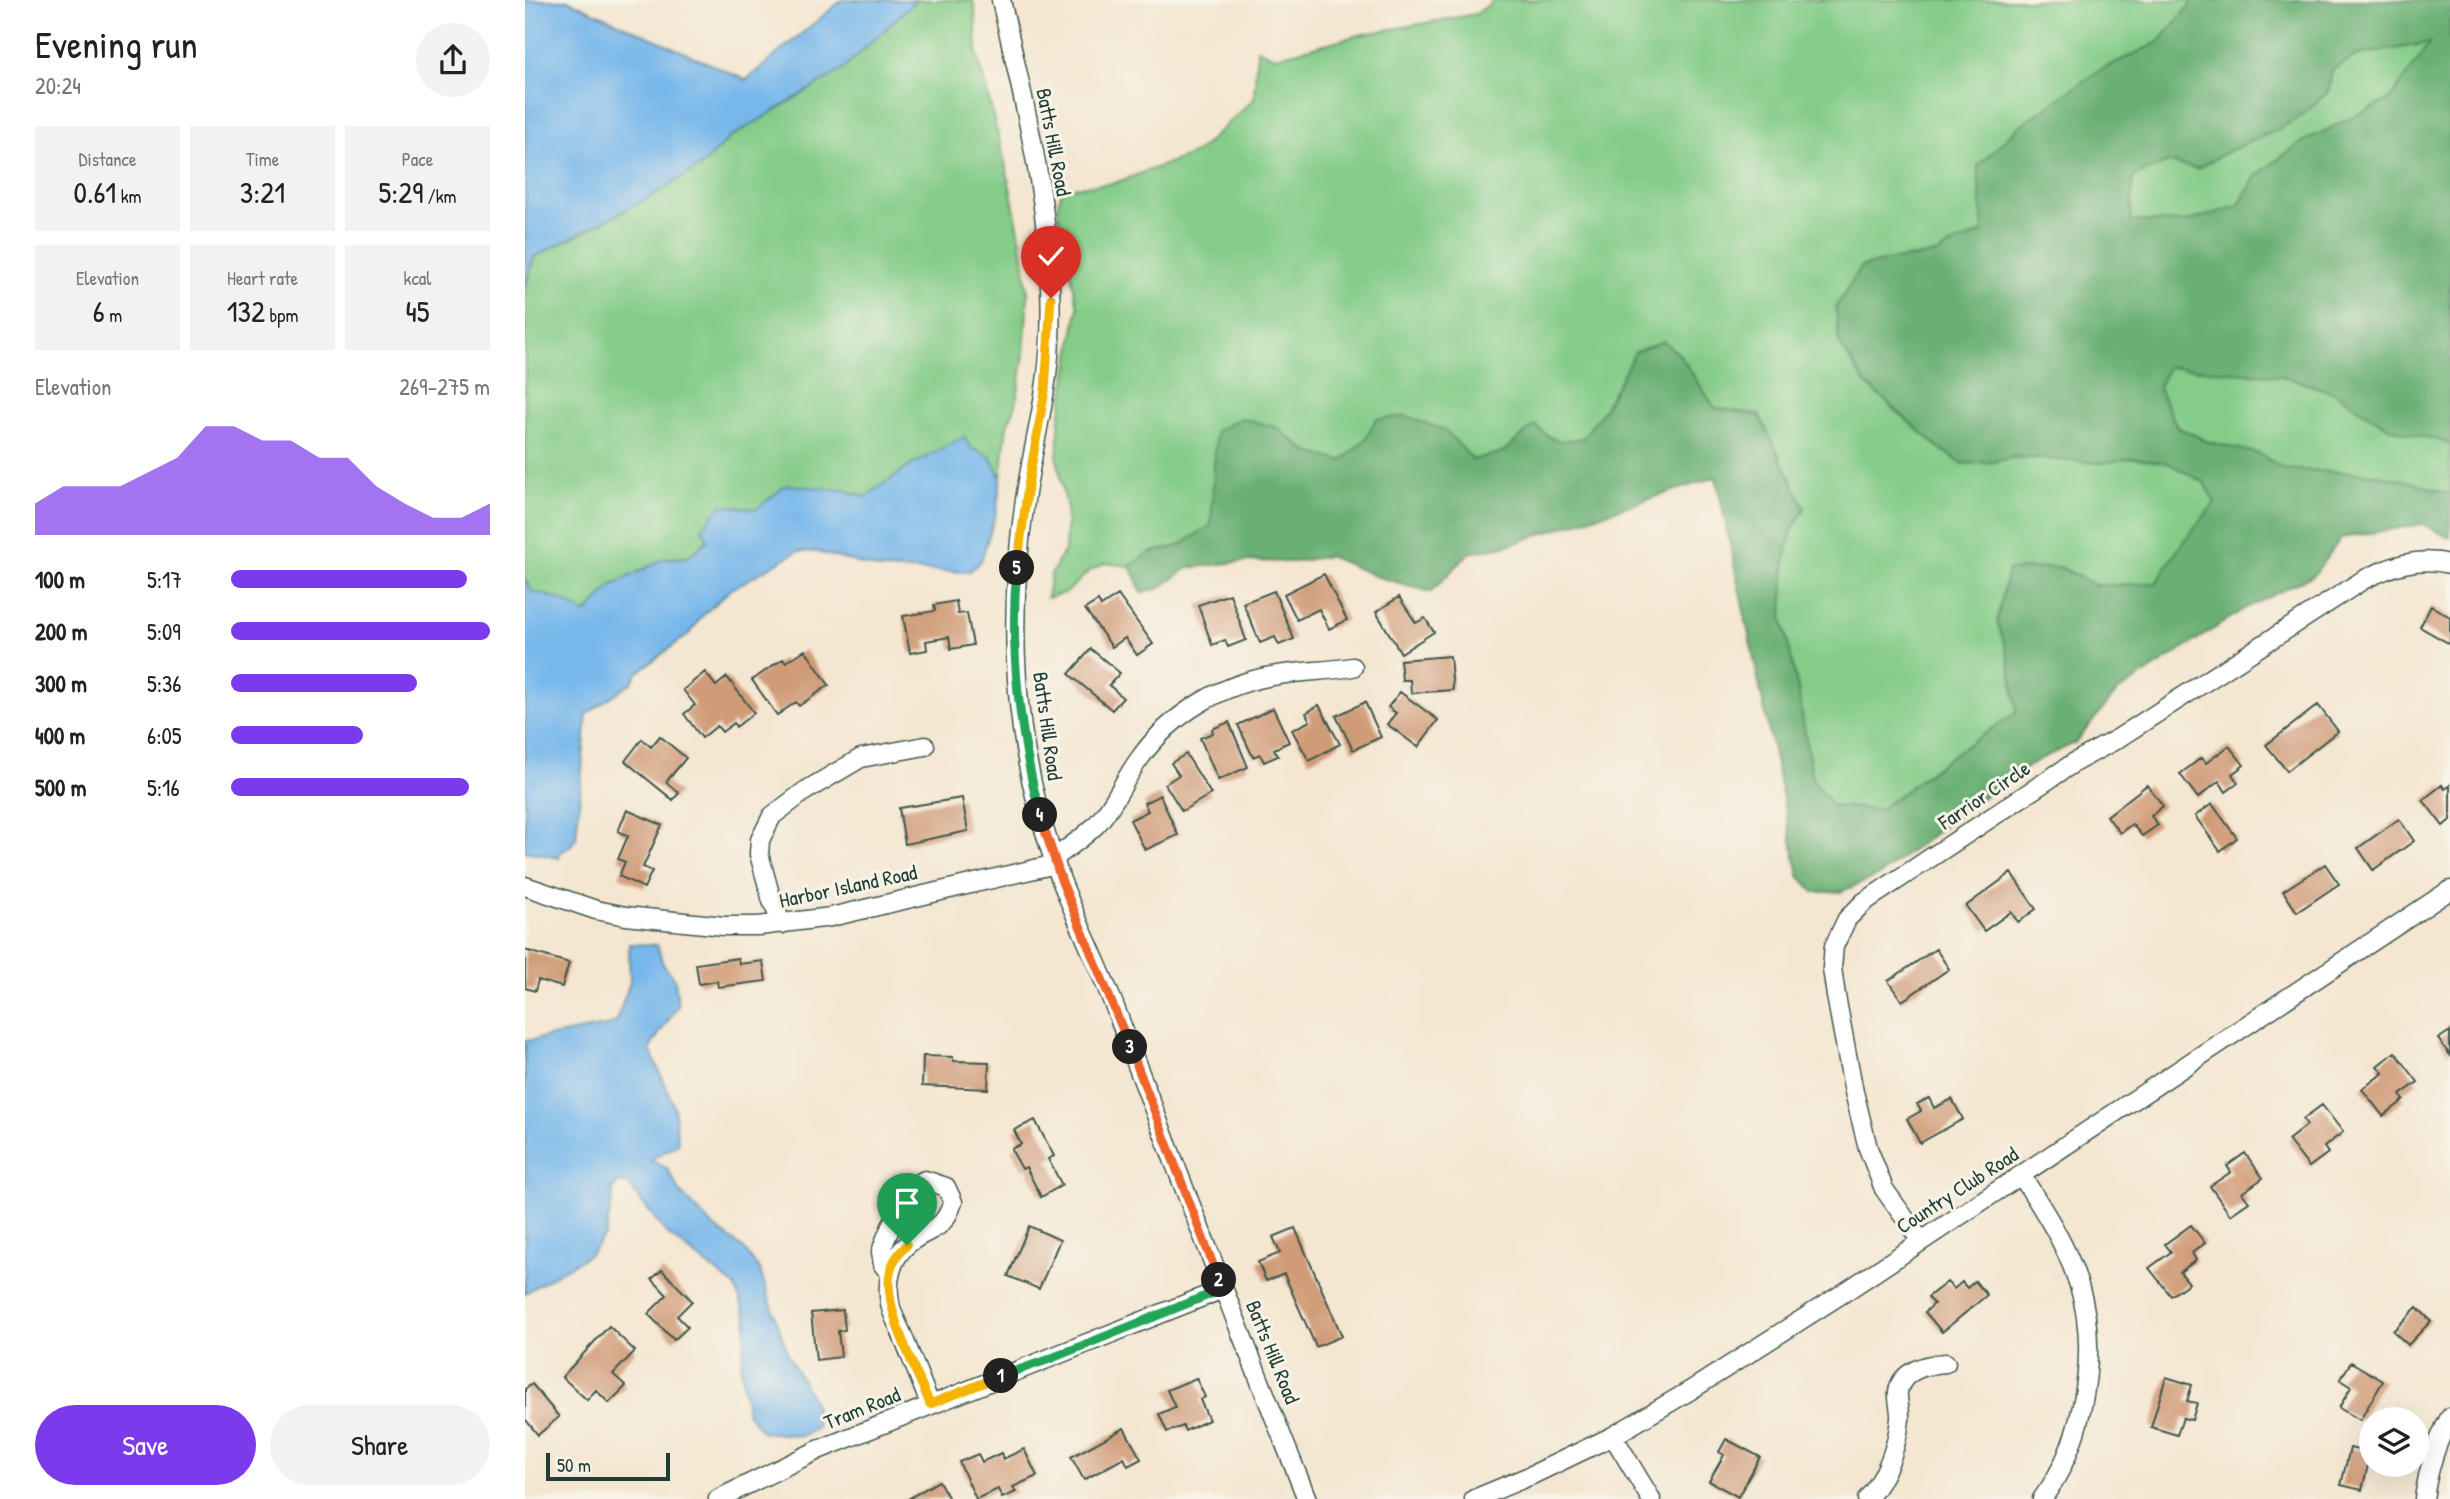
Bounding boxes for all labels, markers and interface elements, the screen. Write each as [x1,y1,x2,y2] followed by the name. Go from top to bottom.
[35,18,198,70] text: Evening run
[416,23,490,97] button: share
[35,70,81,101] text: 20:24
[1029,86,1079,198] street label: Batts Hill Road
[78,146,137,172] text: Distance
[246,146,279,172] text: Time
[402,146,433,172] text: Pace
[74,172,116,212] text: 0.61
[240,172,285,212] text: 3:21
[379,172,423,212] text: 5:29
[116,183,141,209] text: km
[423,183,456,209] text: /km
[1021,226,1081,298] pin
[1032,237,1070,275] icon: check
[76,265,139,291] text: Elevation
[227,265,298,291] text: Heart rate
[404,265,431,291] text: kcal
[93,291,105,331] text: 6
[227,291,265,331] text: 132
[406,291,429,331] text: 45
[105,302,122,328] text: m
[265,302,298,328] text: bpm
[35,371,111,402] text: Elevation
[399,371,490,402] text: 269–275 m
[1000,550,1035,586] pin: 5
[1012,554,1021,580] text: 5
[35,564,85,595] text: 100 m
[147,564,182,595] text: 5:17
[35,616,87,647] text: 200 m
[147,616,181,647] text: 5:09
[35,668,87,699] text: 300 m
[147,668,182,699] text: 5:36
[1026,670,1070,782] street label: Batts Hill Road
[35,720,85,751] text: 400 m
[147,720,182,751] text: 6:05
[1932,754,2036,837] street label: Farrior Circle
[35,772,86,803] text: 500 m
[147,772,180,803] text: 5:16
[1023,798,1057,832] pin: 4
[1036,801,1043,827] text: 4
[777,857,919,915] street label: Harbor Island Road
[1113,1030,1147,1064] pin: 3
[1125,1033,1134,1059] text: 3
[1890,1140,2024,1240] street label: Country Club Road
[877,1173,937,1245] pin
[888,1184,926,1222] icon: arrive
[1201,1262,1237,1298] pin: 2
[1214,1266,1223,1292] text: 2
[1239,1296,1307,1408] street label: Batts Hill Road
[983,1358,1019,1394] pin: 1
[997,1362,1004,1388] text: 1
[820,1380,904,1436] street label: Tram Road
[35,1405,256,1485] button: Save
[270,1405,490,1485] button: Share
[2359,1407,2429,1477] map controls
[2359,1407,2429,1477] button: layers
[546,1450,670,1482] scale bar
[557,1452,591,1478] text: 50 m

